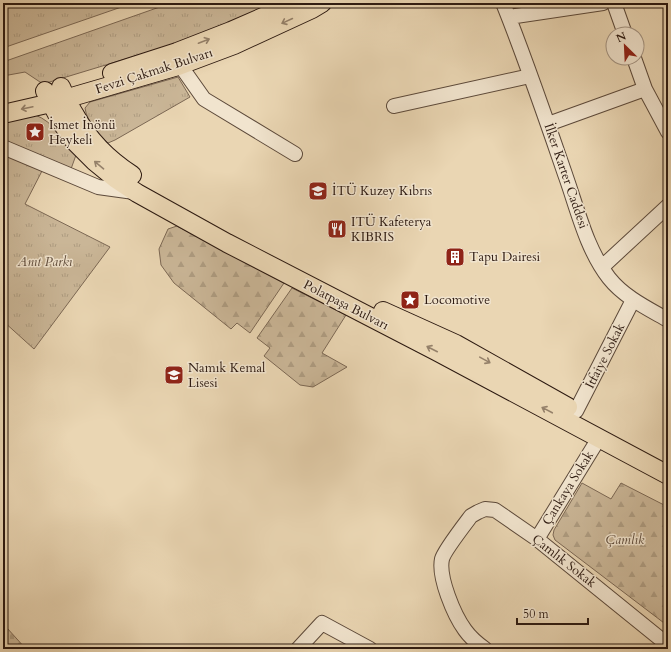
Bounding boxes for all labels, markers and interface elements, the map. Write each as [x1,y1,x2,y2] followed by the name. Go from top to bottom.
[282,18,294,25] one-way arrow
[605,26,645,66] north arrow
[614,28,629,46] text: N
[198,37,210,45] one-way arrow
[93,43,215,98] street label: Fevzi Çakmak Bulvarı
[21,105,34,113] one-way arrow
[49,116,116,149] place label: İsmet İnönü Heykeli
[24,121,46,143] place icon: İsmet İnönü Heykeli
[540,121,593,231] street label: İlker Karter Caddesi
[93,160,104,169] one-way arrow
[307,180,329,202] school or university icon: İTÜ Kuzey Kıbrıs
[332,182,432,200] place label: İTÜ Kuzey Kıbrıs
[351,213,432,246] place label: ITÜ Kafeterya KIBRIS
[326,218,348,240] restaurant icon: ITÜ Kafeterya KIBRIS
[444,246,466,268] building icon: Tapu Dairesi
[469,248,541,266] place label: Tapu Dairesi
[17,253,73,271] park label: Anıt Parkı
[300,276,392,334] street label: Polatpaşa Bulvarı
[399,289,421,311] place icon: Locomotive
[424,291,490,309] place label: Locomotive
[581,320,629,392] street label: İtfaiye Sokak
[427,345,439,352] one-way arrow
[479,357,491,364] one-way arrow
[188,359,266,392] place label: Namık Kemal Lisesi
[163,364,185,386] school or university icon: Namık Kemal Lisesi
[542,405,554,413] one-way arrow
[538,447,598,529] street label: Çankaya Sokak
[528,530,600,592] street label: Çamlık Sokak
[606,531,645,549] park label: Çamlık
[517,600,588,626] scale bar
[523,606,550,622] text: 50 m

